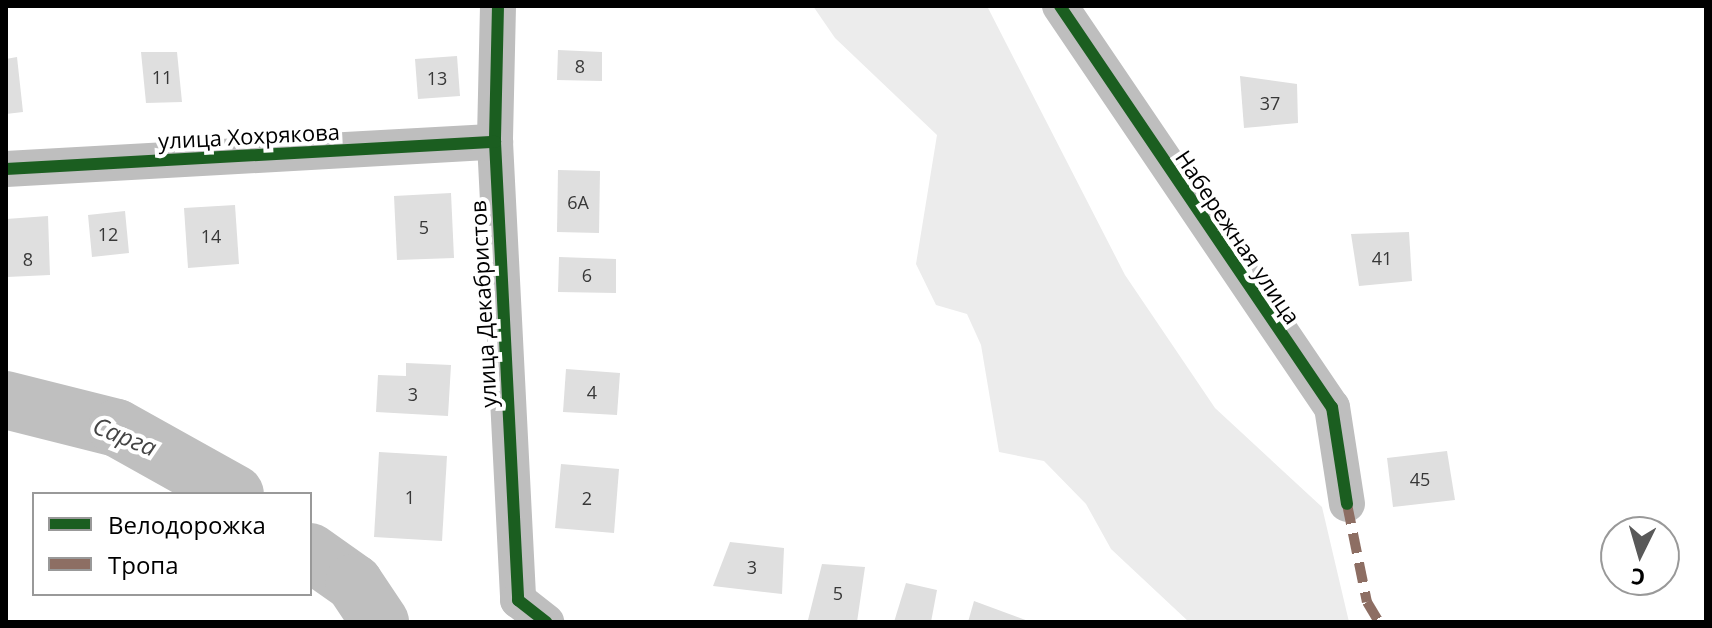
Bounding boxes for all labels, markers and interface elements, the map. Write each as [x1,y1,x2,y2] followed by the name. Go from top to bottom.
[575,55,585,77] house number: 8
[152,66,172,88] house number: 11
[427,67,447,89] house number: 13
[1260,92,1280,114] house number: 37
[158,118,340,154] street label: улица Хохрякова
[1170,145,1306,329] street label: Набережная улица
[567,191,589,213] house number: 6А
[464,200,502,408] street label: улица Декабристов
[419,216,429,238] house number: 5
[98,223,118,245] house number: 12
[201,225,221,247] house number: 14
[1372,247,1392,269] house number: 41
[23,248,33,270] house number: 8
[582,264,592,286] house number: 6
[587,381,597,403] house number: 4
[408,383,418,405] house number: 3
[89,410,161,462] water label: Сарга
[1410,468,1430,490] house number: 45
[405,486,415,508] house number: 1
[582,487,592,509] house number: 2
[32,492,312,596] legend
[108,508,266,541] text: Велодорожка
[1600,516,1680,596] north arrow
[108,548,179,581] text: Тропа
[747,556,757,578] house number: 3
[1630,562,1646,593] text: С
[833,582,843,604] house number: 5

